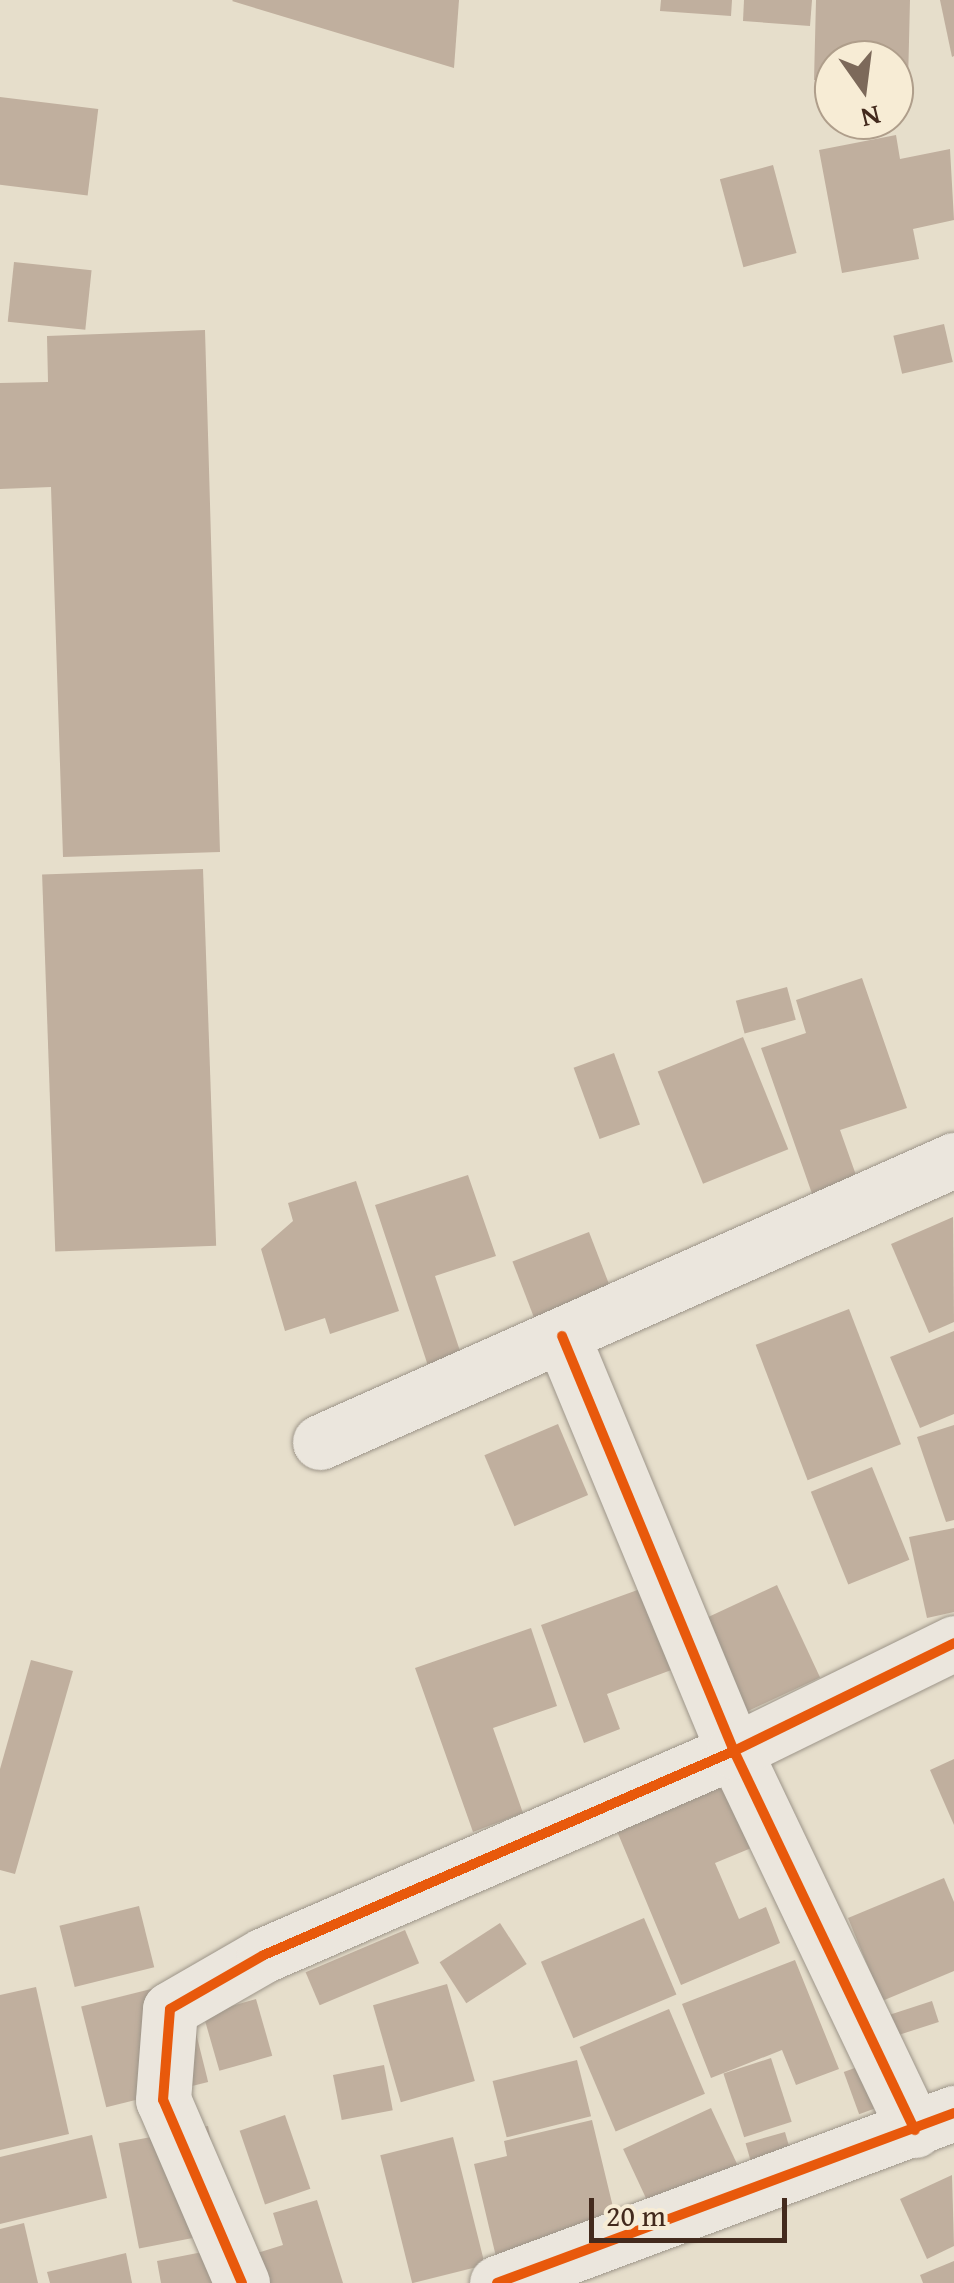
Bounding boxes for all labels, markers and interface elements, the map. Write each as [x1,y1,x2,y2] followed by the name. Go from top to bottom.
[814,40,914,140] north arrow
[857,95,885,140] text: N
[594,2178,792,2240] scale bar
[606,2193,666,2237] text: 20 m

